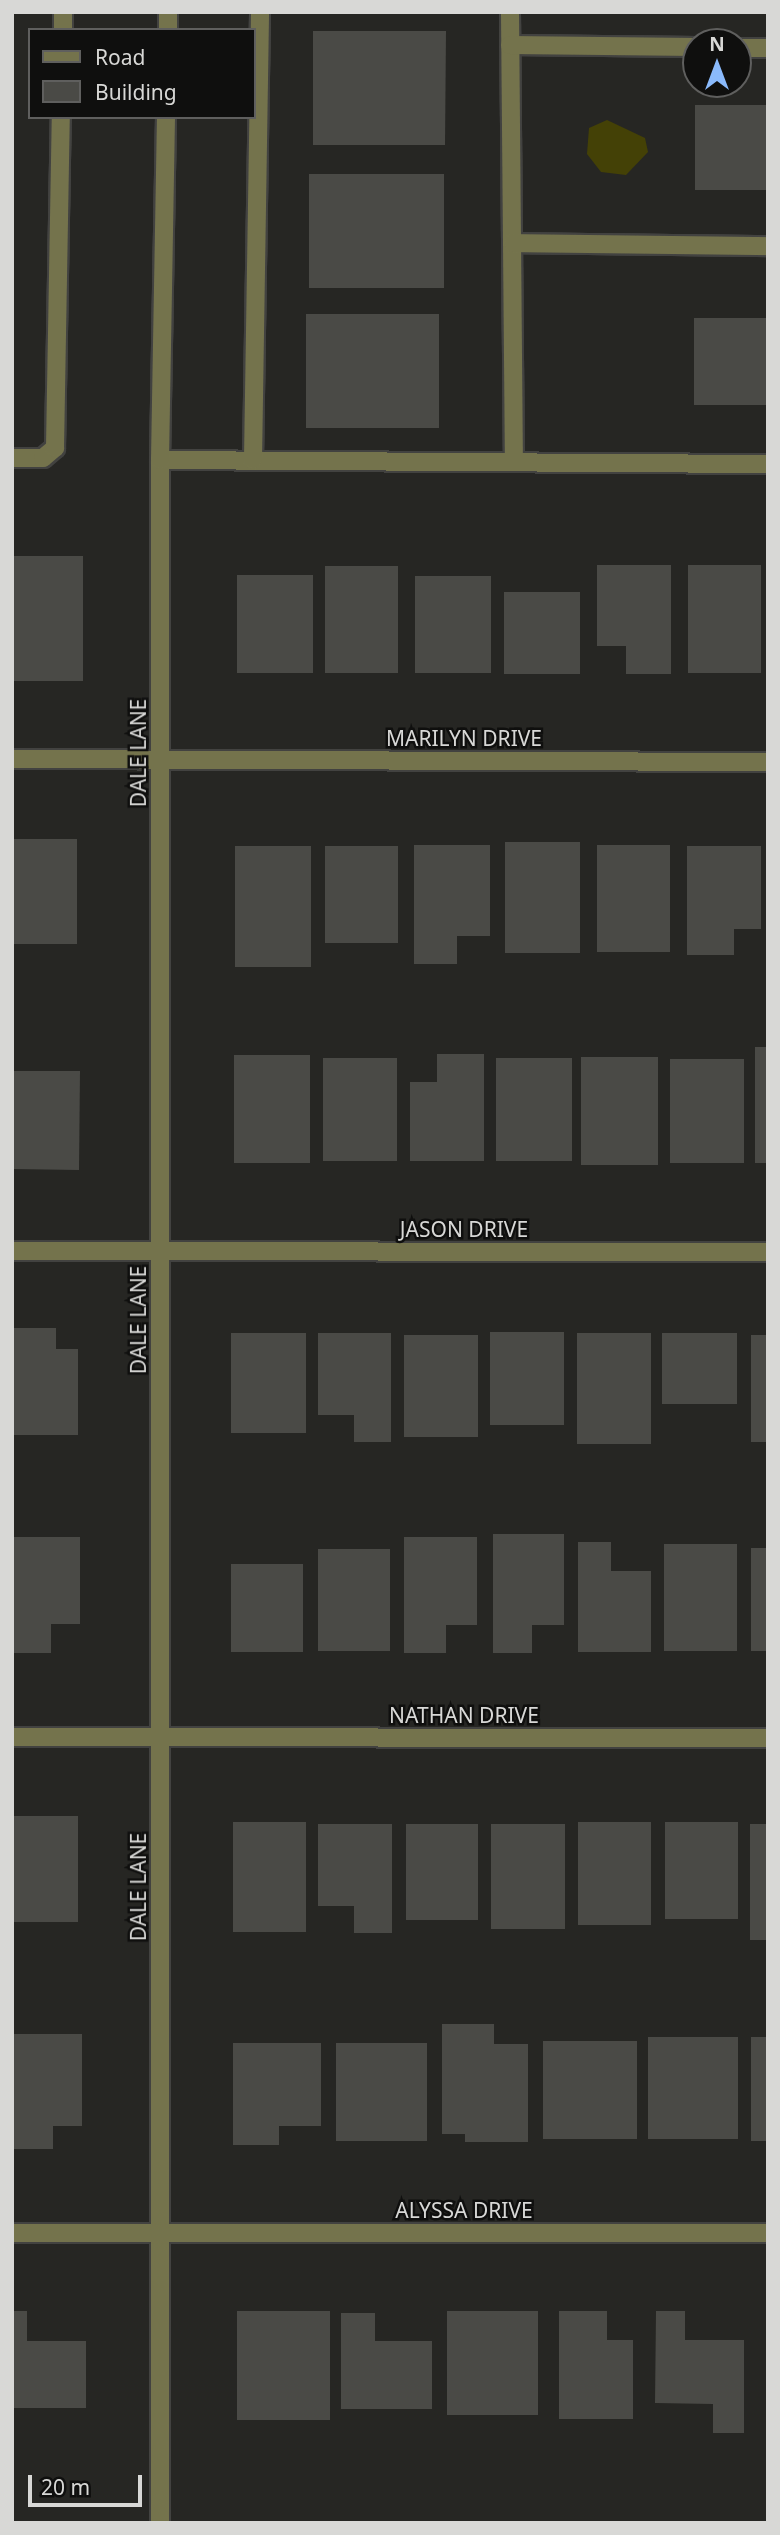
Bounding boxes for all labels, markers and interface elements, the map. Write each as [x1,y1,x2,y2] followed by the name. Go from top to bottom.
[28,28,256,119] legend
[682,28,752,98] north arrow
[709,31,725,57] text: N
[95,43,145,71] text: Road
[95,78,177,106] text: Building
[125,699,151,807] street label: DALE LANE
[386,725,542,751] street label: MARILYN DRIVE
[400,1216,528,1242] street label: JASON DRIVE
[125,1266,151,1374] street label: DALE LANE
[389,1702,539,1728] street label: NATHAN DRIVE
[125,1833,151,1941] street label: DALE LANE
[395,2197,533,2223] street label: ALYSSA DRIVE
[32,2462,145,2506] scale bar
[41,2473,90,2501] text: 20 m

